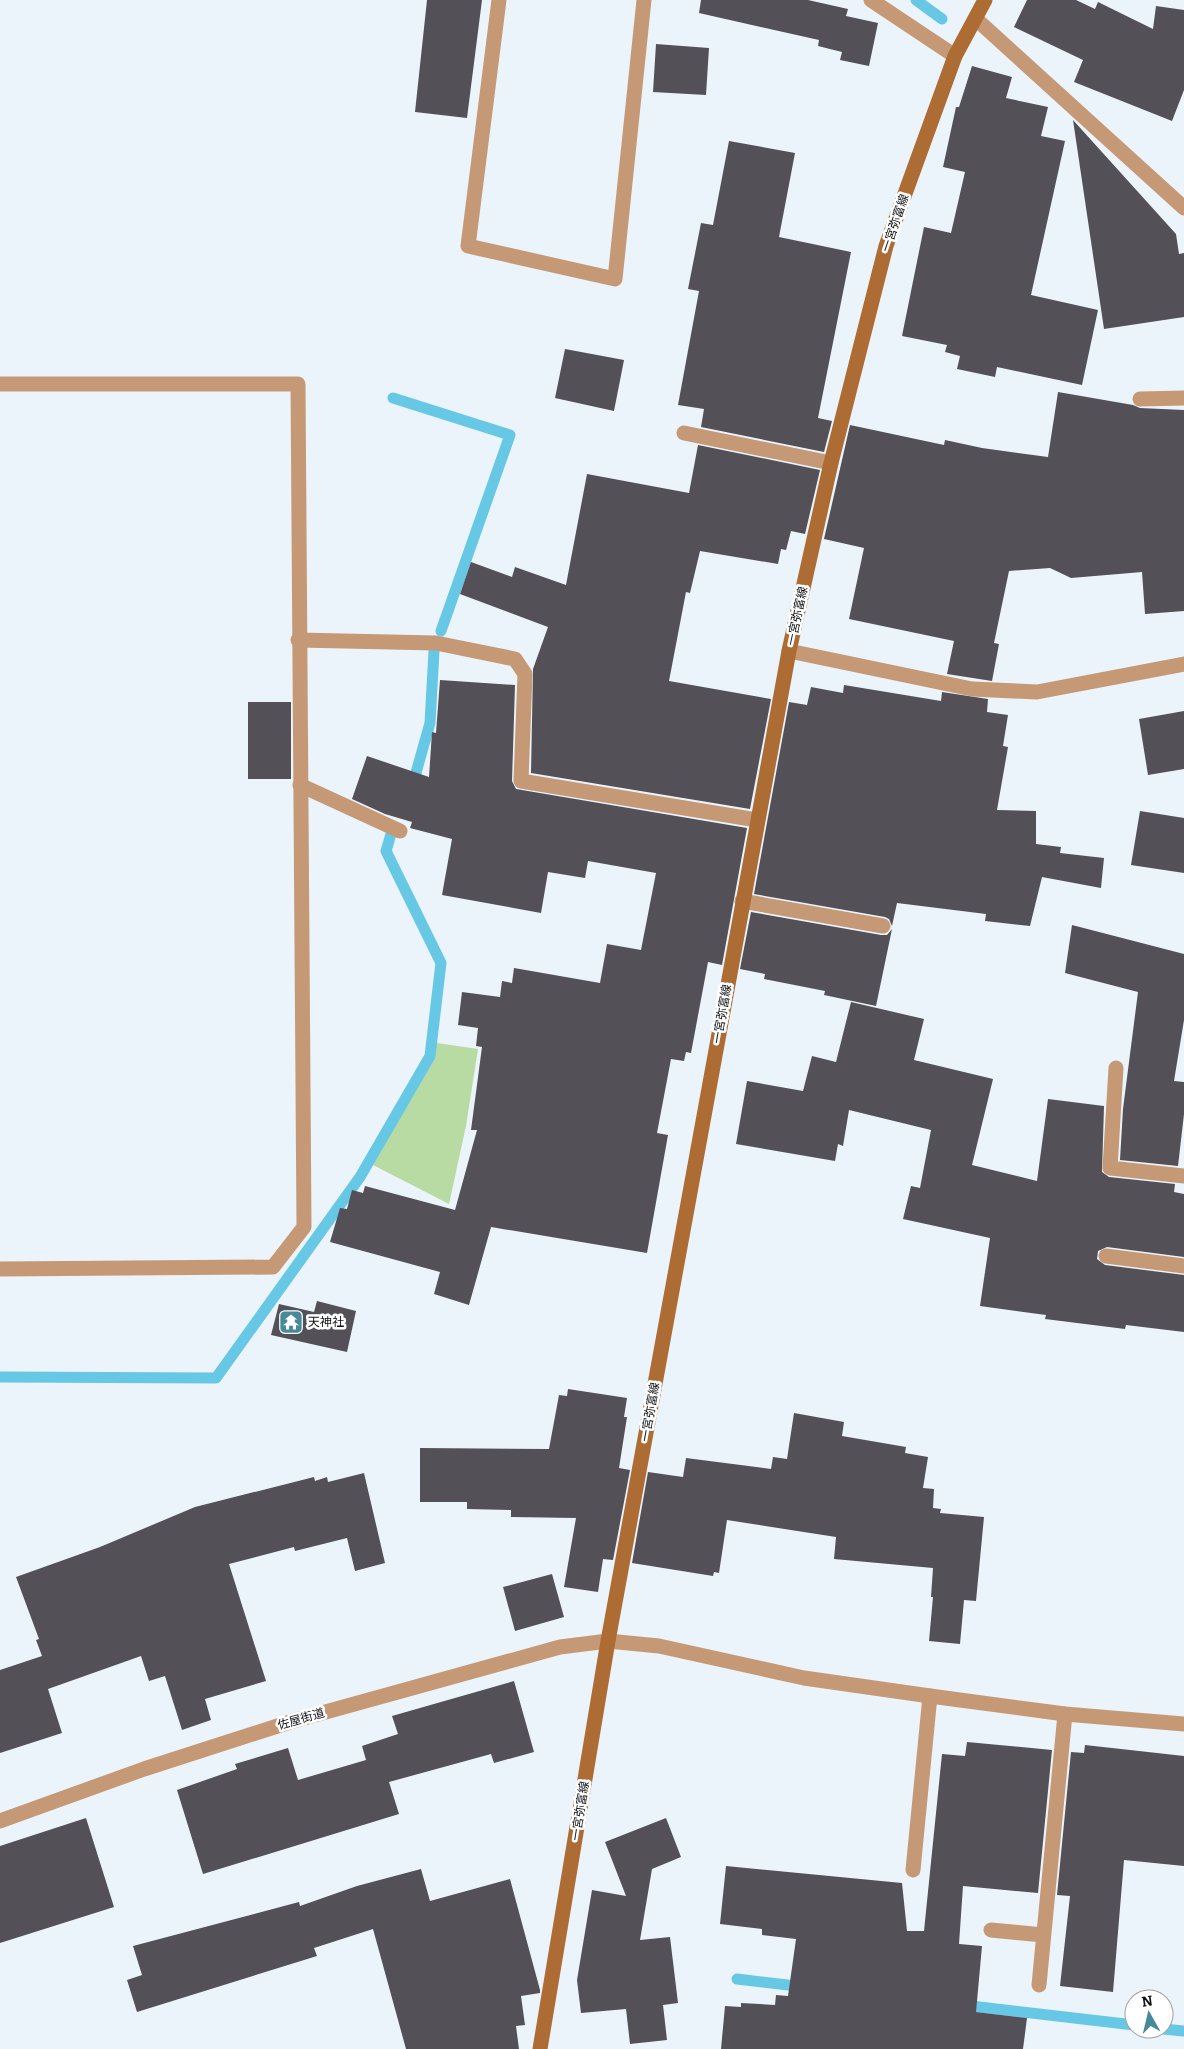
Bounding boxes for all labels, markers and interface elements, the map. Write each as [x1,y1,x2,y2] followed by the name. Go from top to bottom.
[879,192,911,254] street label: 一宮弥富線
[784,585,810,647] street label: 一宮弥富線
[710,983,734,1045] street label: 一宮弥富線
[278,1309,304,1335] temple icon: 天神社
[308,1315,344,1329] place label: 天神社
[638,1381,662,1443] street label: 一宮弥富線
[276,1706,326,1732] street label: 佐屋街道
[568,1780,592,1842] street label: 一宮弥富線
[1124,1989,1174,2039] north arrow
[1141,1992,1154,2011] text: N

